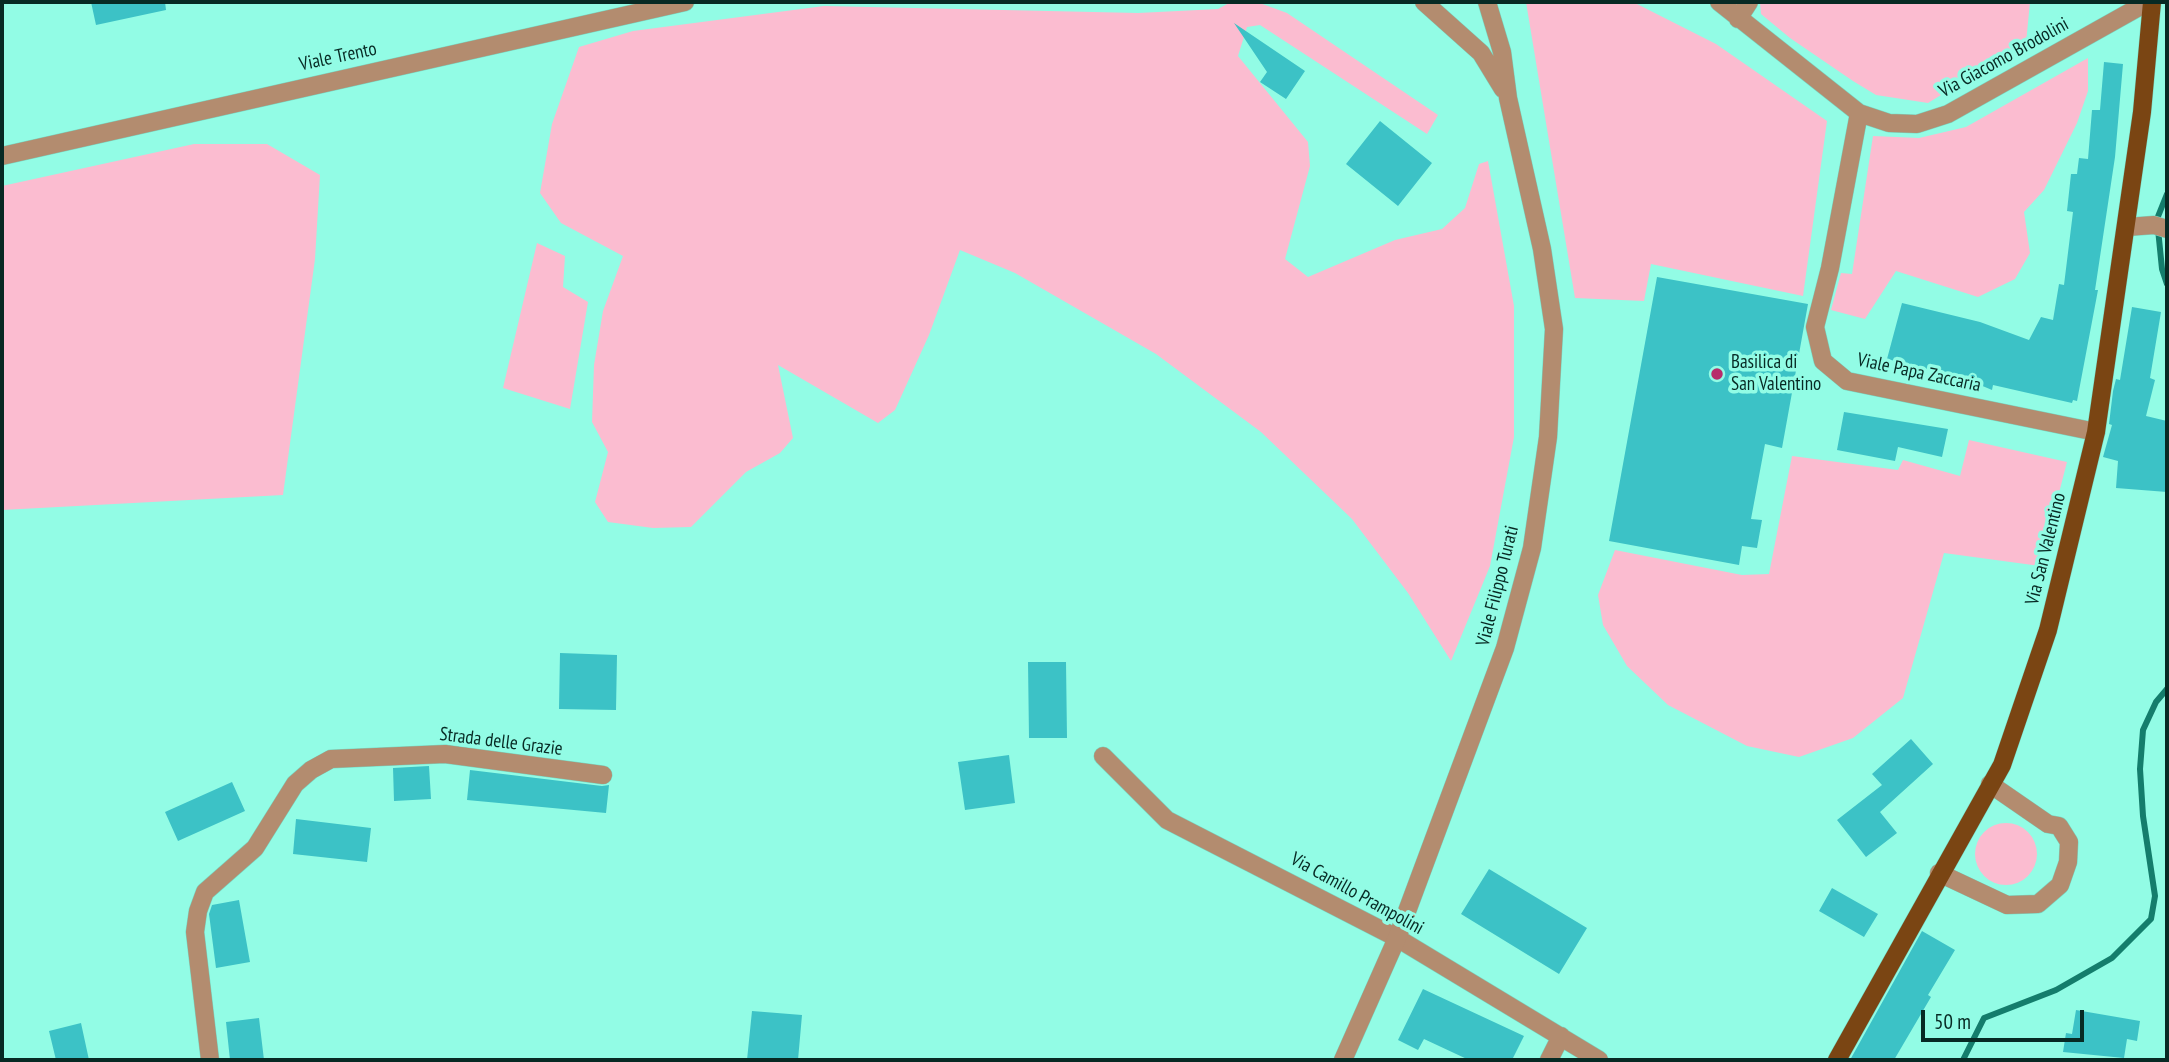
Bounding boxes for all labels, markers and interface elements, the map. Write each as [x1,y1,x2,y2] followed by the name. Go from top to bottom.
[1935,13,2073,103] street label: Via Giacomo Brodolini
[297,38,379,76] street label: Viale Trento
[1855,349,1983,397] street label: Viale Papa Zaccaria
[1731,352,1821,396] place label: Basilica di San Valentino
[1709,366,1725,382] marker: Basilica di San Valentino
[2021,491,2071,607] street label: Via San Valentino
[1472,523,1524,649] street label: Viale Filippo Turati
[438,723,564,761] street label: Strada delle Grazie
[1286,848,1428,940] street label: Via Camillo Prampolini
[1924,996,2087,1040] scale bar
[1934,1008,1971,1035] text: 50 m

